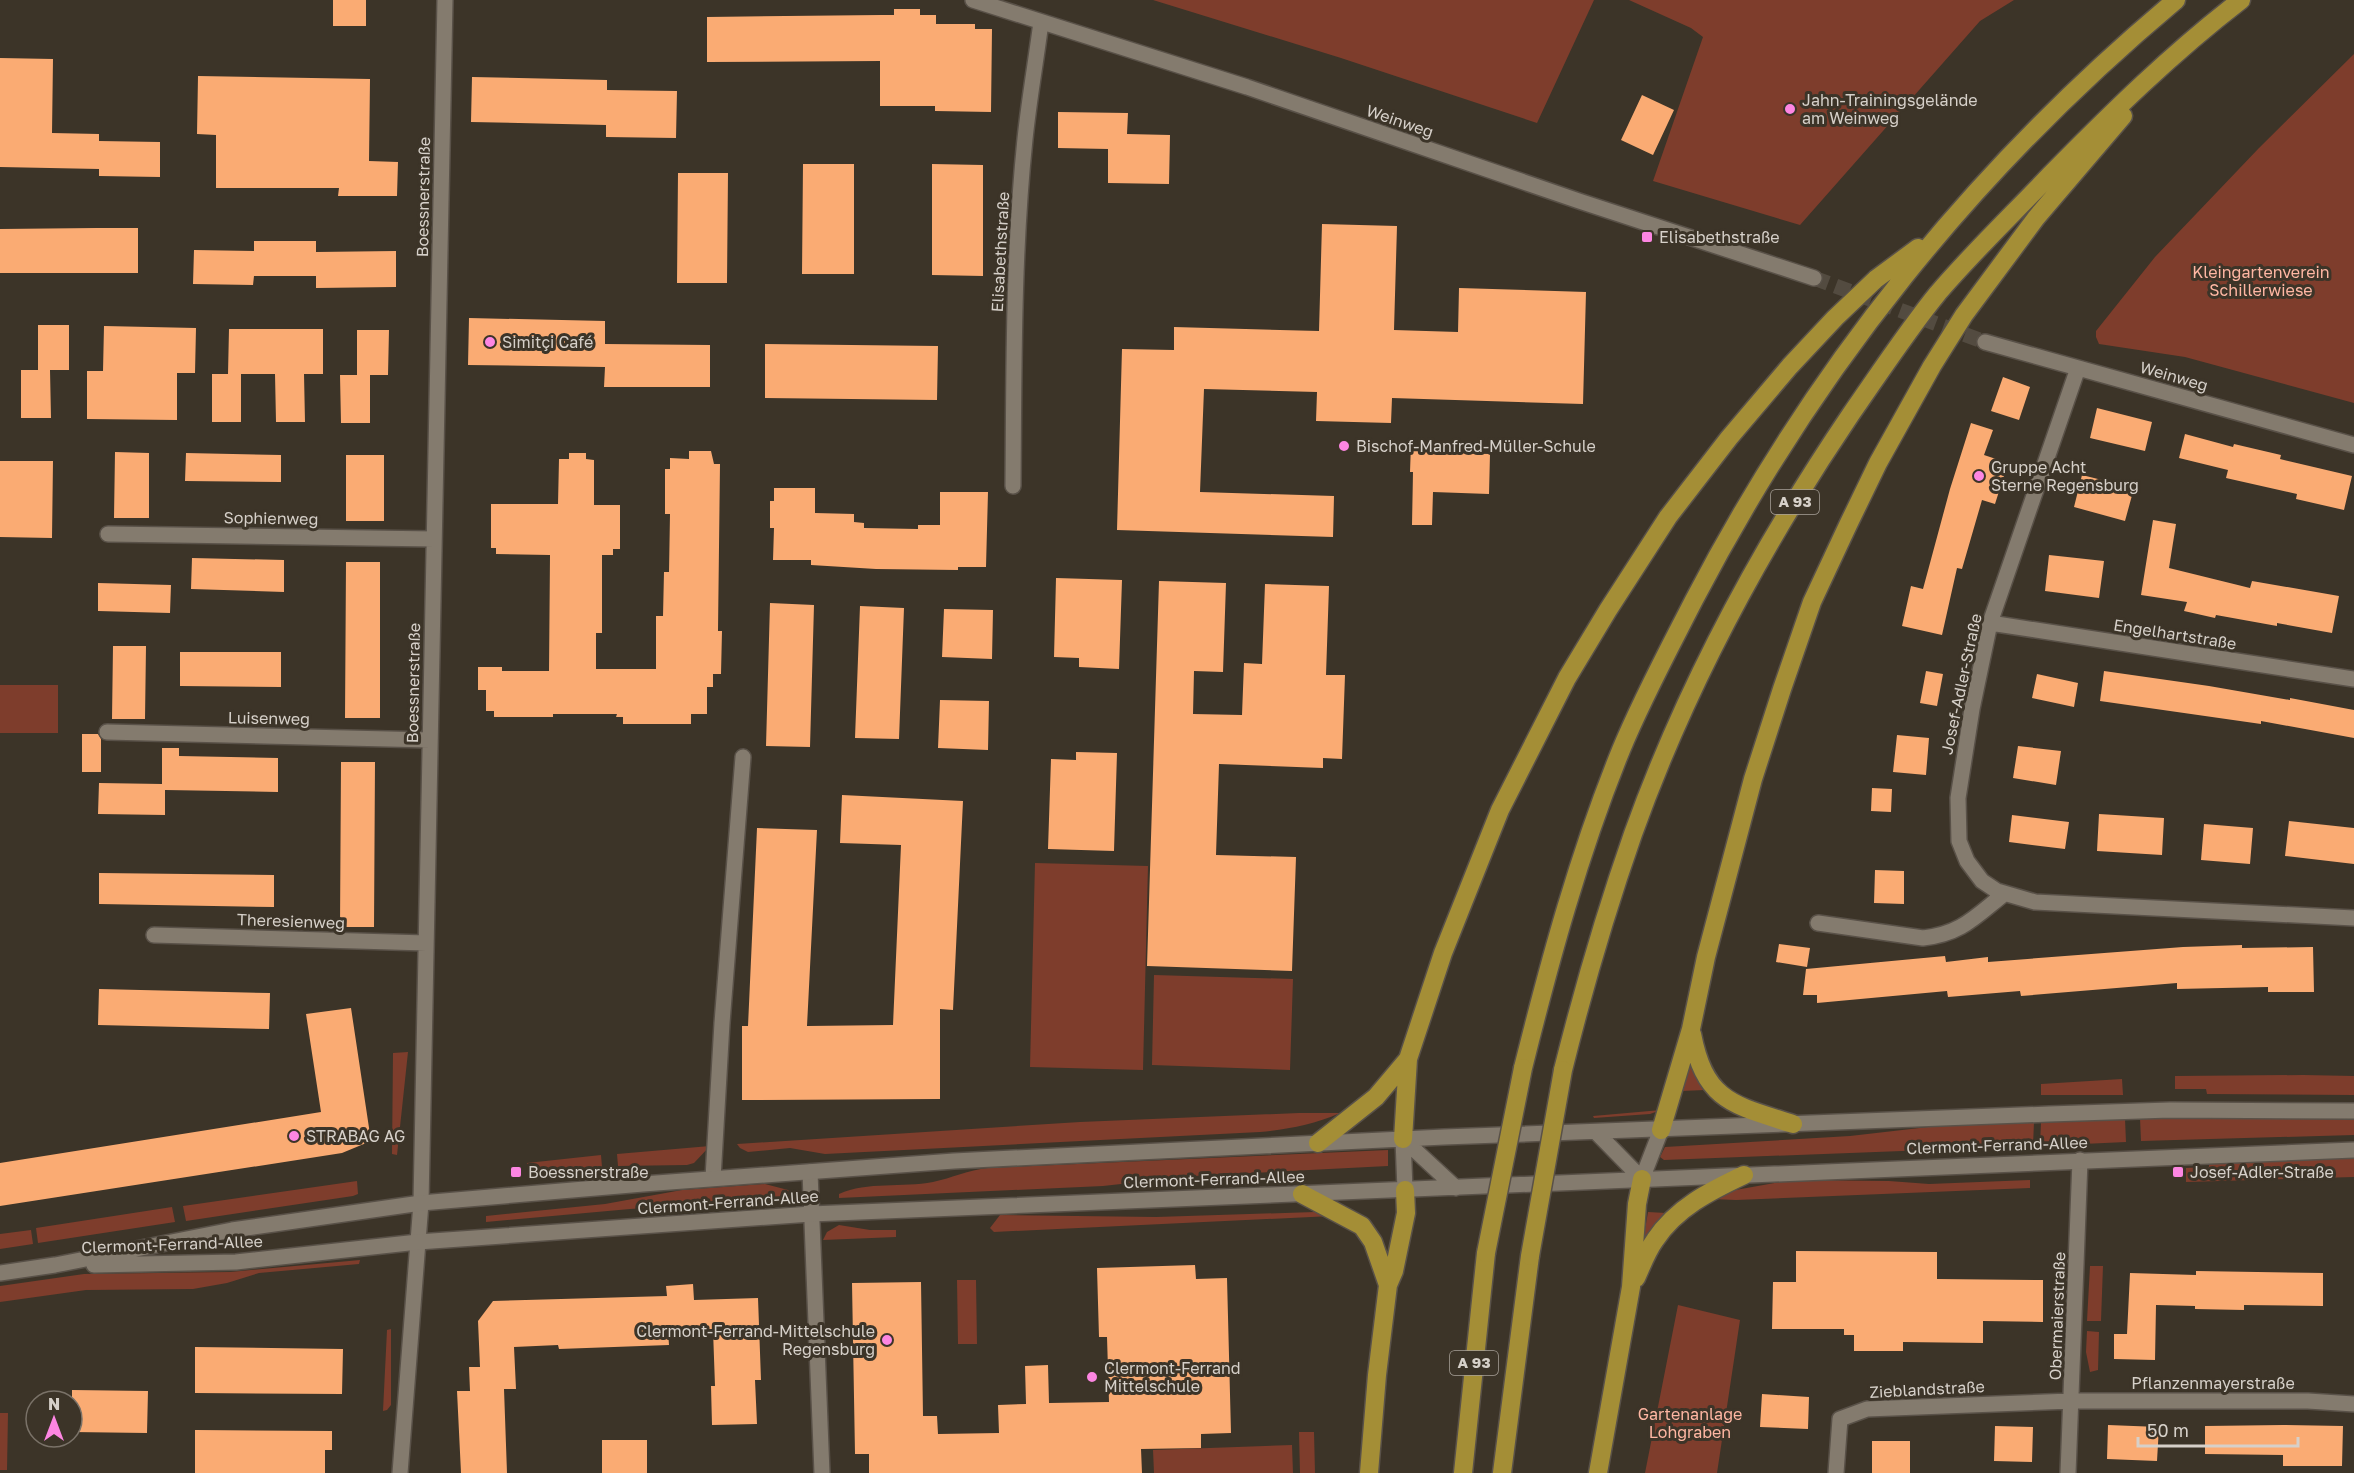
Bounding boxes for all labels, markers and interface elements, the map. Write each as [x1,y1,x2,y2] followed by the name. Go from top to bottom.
[1802,90,1978,128] place label: Jahn-Trainingsgelände am Weinweg
[1364,100,1436,142] street label: Weinweg
[1783,102,1797,116] marker: Jahn-Trainingsgelände am Weinweg
[412,137,434,257] street label: Boessnerstraße
[987,191,1013,313] street label: Elisabethstraße
[1659,227,1780,247] place label: Elisabethstraße
[1640,230,1654,244] marker: Elisabethstraße
[2192,262,2330,300] park label: Kleingartenverein Schillerwiese
[502,332,593,352] place label: Simitçi Café
[483,335,497,349] marker: Simitçi Café
[2138,357,2210,395] street label: Weinweg
[1356,436,1596,456] place label: Bischof-Manfred-Müller-Schule
[1337,439,1351,453] marker: Bischof-Manfred-Müller-Schule
[1991,457,2139,495] place label: Gruppe Acht Sterne Regensburg
[1972,469,1986,483] marker: Gruppe Acht Sterne Regensburg
[1771,490,1819,514] road number: A 93
[223,507,319,529] street label: Sophienweg
[1936,612,1986,756] street label: Josef-Adler-Straße
[2112,614,2238,654] street label: Engelhartstraße
[402,623,424,743] street label: Boessnerstraße
[228,707,310,729] street label: Luisenweg
[237,909,345,933] street label: Theresienweg
[306,1126,405,1146] place label: STRABAG AG
[287,1129,301,1143] marker: STRABAG AG
[1906,1132,2088,1158] street label: Clermont-Ferrand-Allee
[528,1162,648,1182] place label: Boessnerstraße
[2190,1162,2334,1182] place label: Josef-Adler-Straße
[509,1165,523,1179] marker: Boessnerstraße
[2171,1165,2185,1179] marker: Josef-Adler-Straße
[1123,1166,1305,1192] street label: Clermont-Ferrand-Allee
[637,1186,819,1218] street label: Clermont-Ferrand-Allee
[81,1231,263,1257] street label: Clermont-Ferrand-Allee
[2045,1251,2069,1381] street label: Obermaierstraße
[636,1321,875,1359] place label: Clermont-Ferrand-Mittelschule Regensburg
[880,1333,894,1347] marker: Clermont-Ferrand-Mittelschule Regensburg
[1450,1351,1498,1375] road number: A 93
[1104,1358,1241,1396] place label: Clermont-Ferrand Mittelschule
[1085,1370,1099,1384] marker: Clermont-Ferrand Mittelschule
[2131,1373,2295,1393] street label: Pflanzenmayerstraße
[1869,1376,1985,1402] street label: Zieblandstraße
[24,1389,84,1449] north arrow
[48,1394,60,1414] text: N
[1638,1404,1742,1442] park label: Gartenanlage Lohgraben
[2138,1410,2298,1448] scale bar
[2147,1419,2189,1441] text: 50 m

